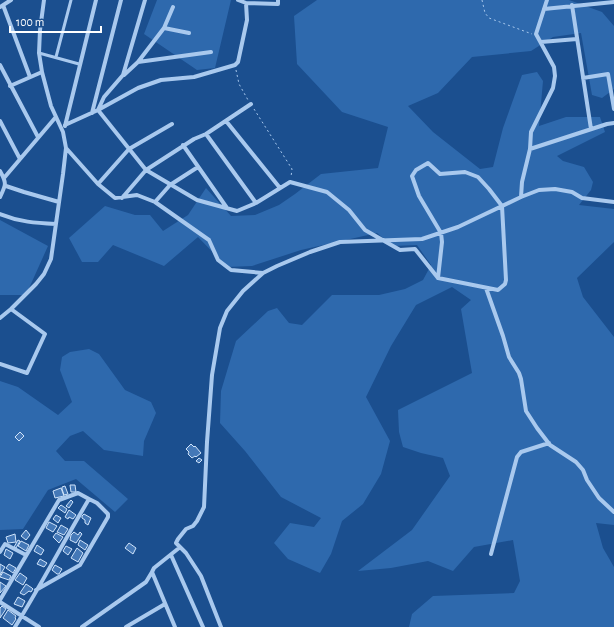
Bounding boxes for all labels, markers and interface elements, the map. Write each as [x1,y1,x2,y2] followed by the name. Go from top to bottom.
[10,8,101,34] scale bar
[16,16,44,28] text: 100 m

